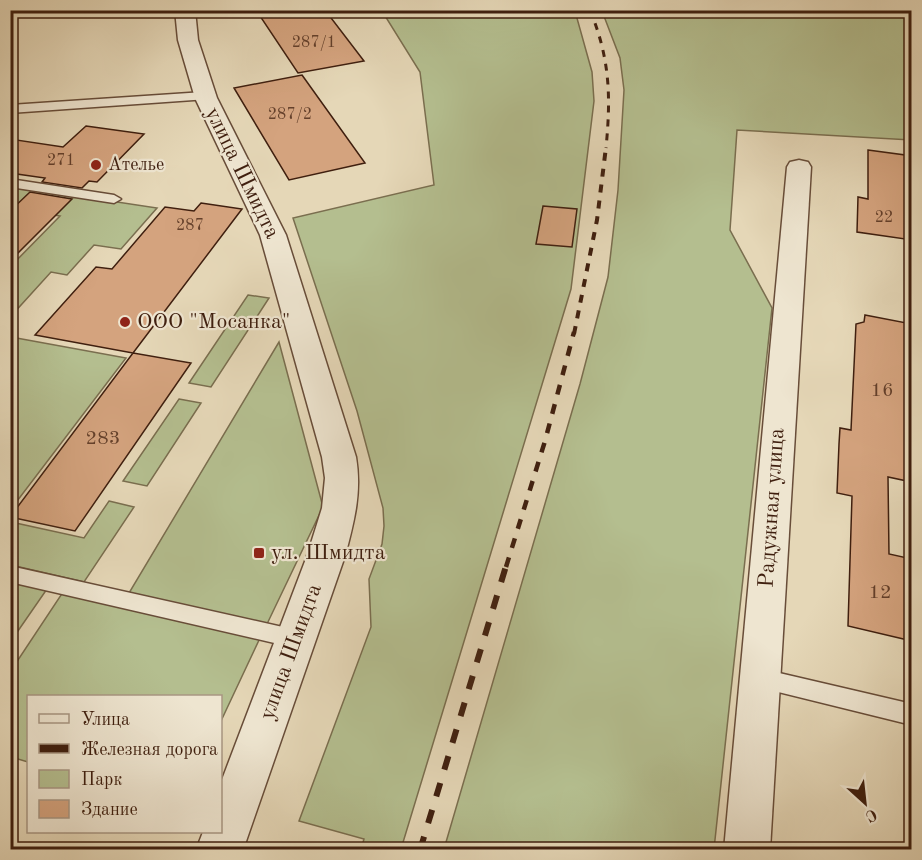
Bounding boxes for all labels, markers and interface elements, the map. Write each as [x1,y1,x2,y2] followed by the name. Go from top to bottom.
[292,35,336,51] house number: 287/1
[201,104,283,242] street label: улица Шмидта
[268,107,312,123] house number: 287/2
[47,153,75,169] house number: 271
[108,156,164,174] place label: Ателье
[89,158,103,172] marker: Ателье
[875,210,893,226] house number: 22
[176,218,204,234] house number: 287
[137,311,290,333] place label: ООО "Мосанка"
[118,315,132,329] marker: ООО "Мосанка"
[870,381,894,401] house number: 16
[755,427,789,589] street label: Радужная улица
[86,429,120,449] house number: 283
[271,542,386,564] place label: ул. Шмидта
[252,546,266,560] marker: ул. Шмидта
[256,581,326,723] street label: улица Шмидта
[868,583,892,603] house number: 12
[27,695,222,833] legend
[81,711,130,729] text: Улица
[81,741,218,759] text: Железная дорога
[81,771,122,789] text: Парк
[835,773,895,833] north arrow
[81,801,138,819] text: Здание
[863,805,879,824] text: С

